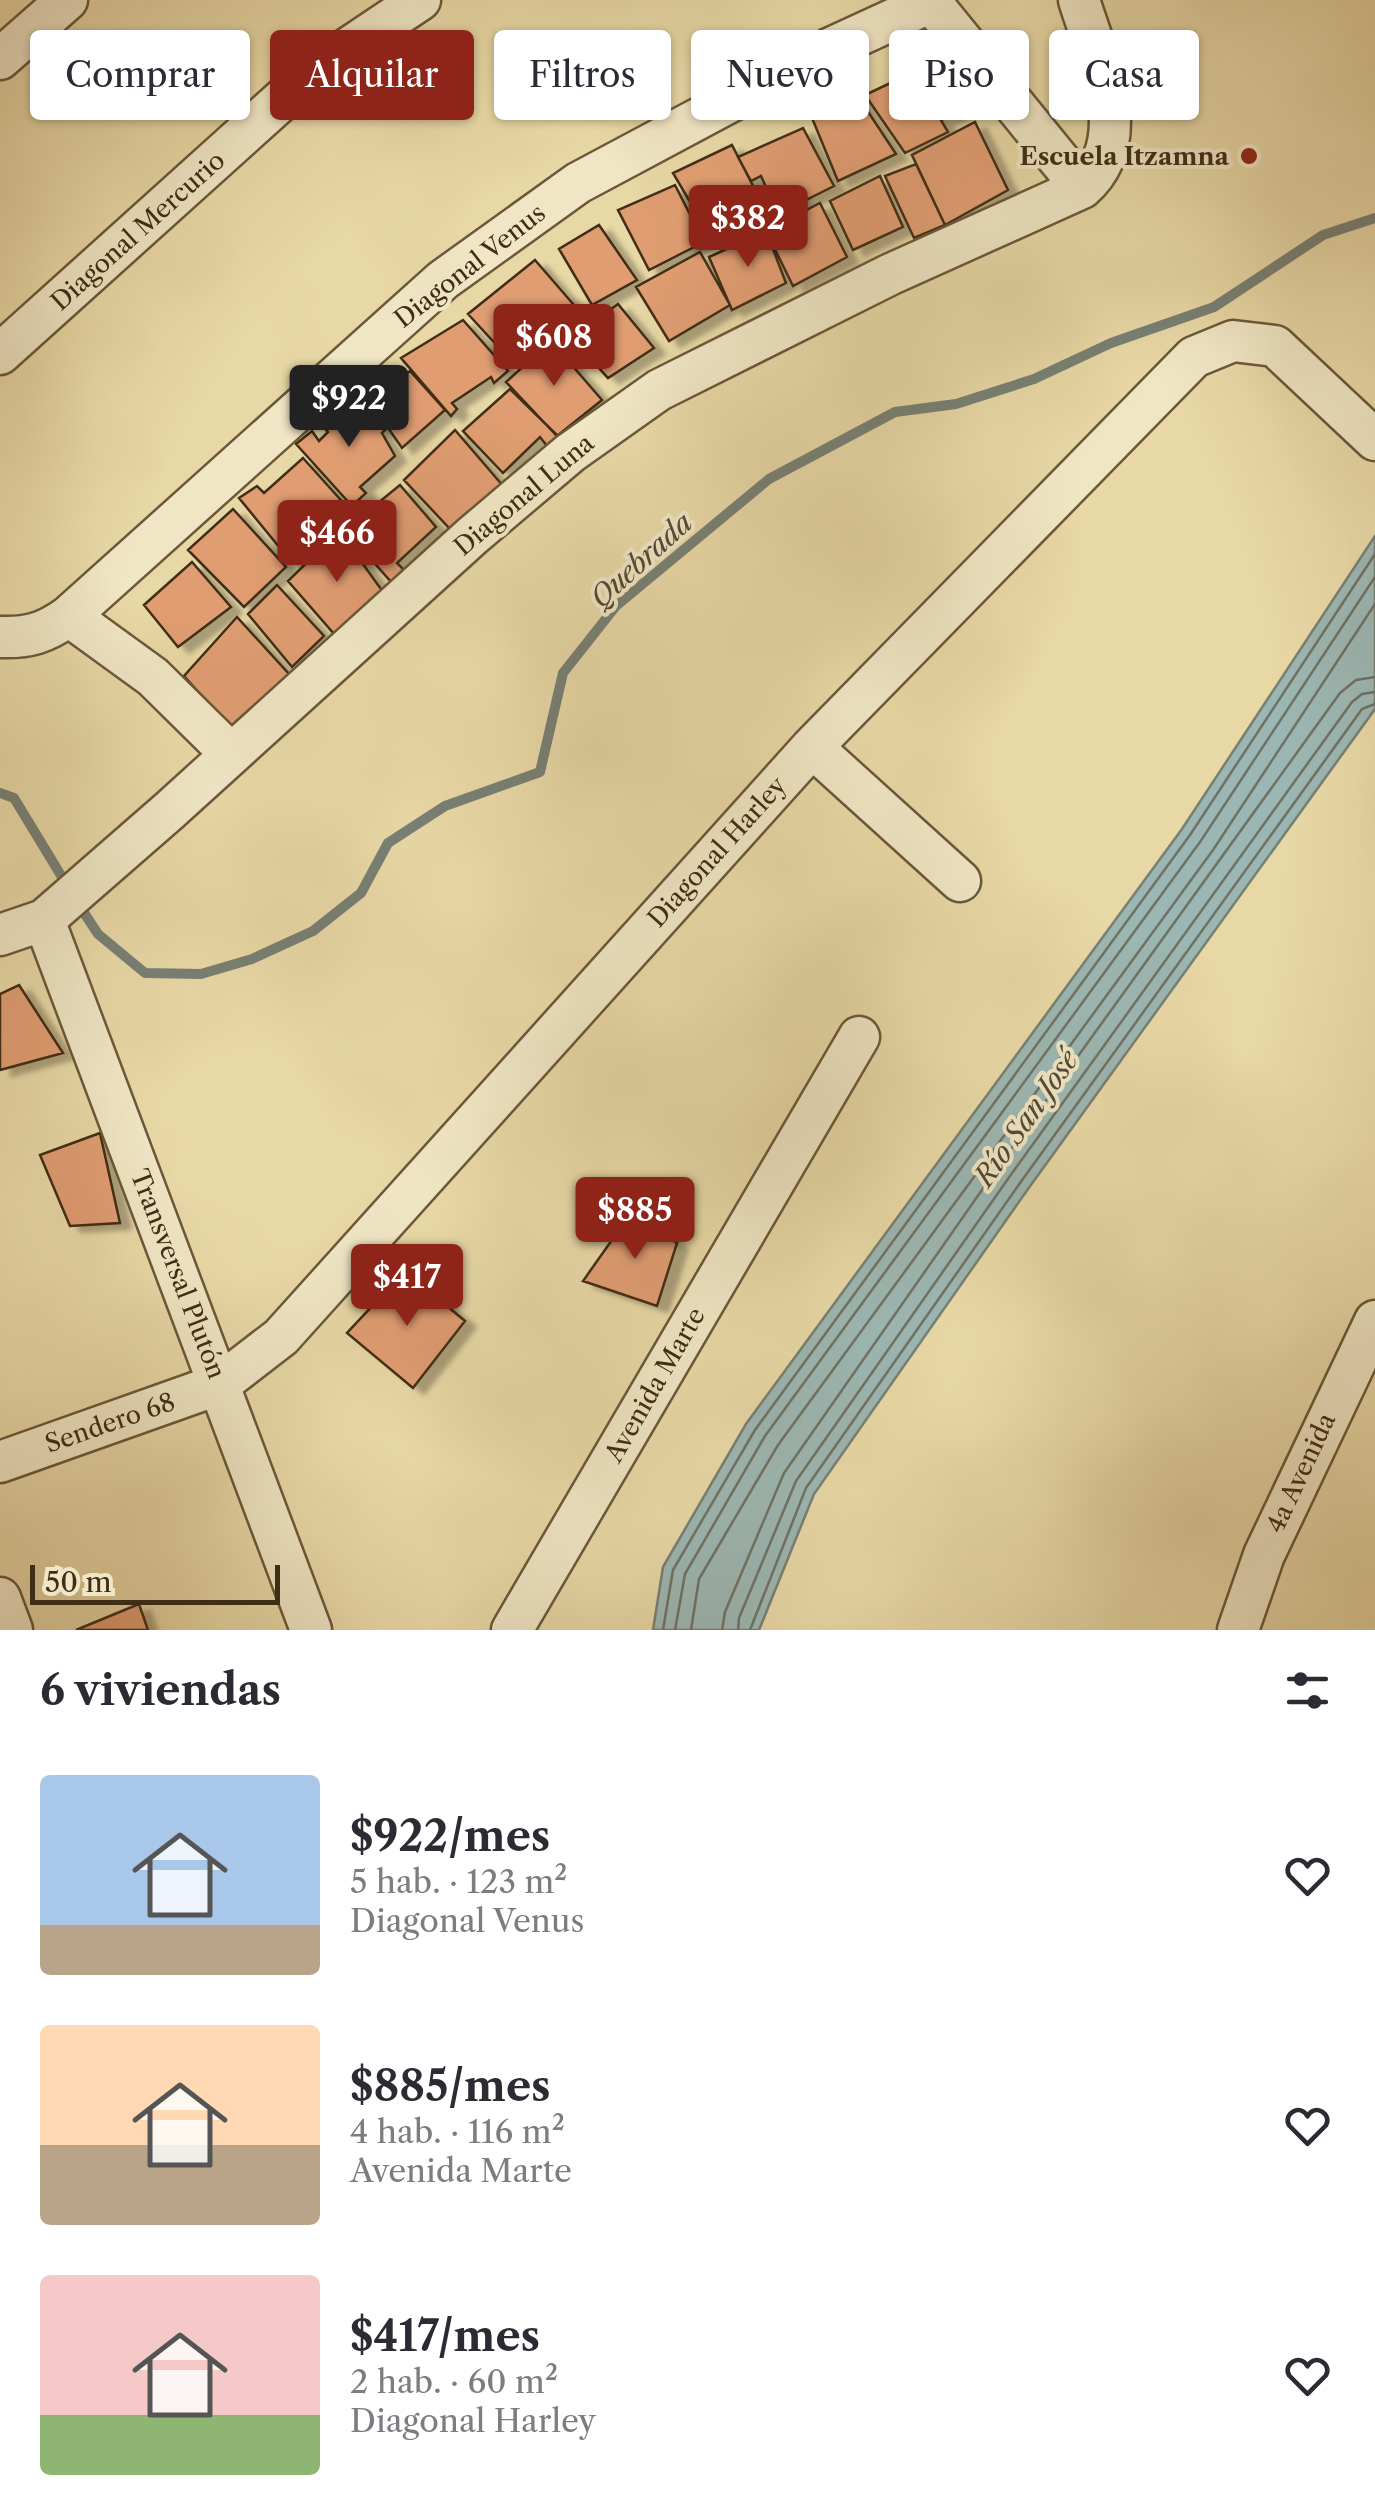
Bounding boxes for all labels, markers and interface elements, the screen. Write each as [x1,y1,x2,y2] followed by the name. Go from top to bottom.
[30,30,250,120] chip: Comprar
[270,30,474,120] chip: Alquilar
[494,30,671,120] chip: Filtros
[691,30,869,120] chip: Nuevo
[889,30,1029,120] chip: Piso
[1049,30,1199,120] chip: Casa
[1020,141,1230,172] place label: Escuela Itzamna
[45,145,231,317] street label: Diagonal Mercurio
[1238,145,1260,167] marker: Escuela Itzamna
[689,185,807,270] pin: $382
[388,197,552,335] street label: Diagonal Venus
[711,198,785,237] text: $382
[495,304,613,389] pin: $608
[515,317,593,356] text: $608
[290,365,408,450] pin: $922
[312,378,386,417] text: $922
[448,427,601,562] street label: Diagonal Luna
[278,500,396,585] pin: $466
[583,505,699,615] water label: Quebrada
[299,513,375,552] text: $466
[641,769,794,934] street label: Diagonal Harley
[966,1041,1087,1194] water label: Río San José
[124,1165,232,1383] street label: Transversal Plutón
[576,1177,694,1262] pin: $885
[598,1190,672,1229] text: $885
[348,1244,466,1329] pin: $417
[373,1257,441,1296] text: $417
[598,1302,712,1469] street label: Avenida Marte
[41,1386,179,1460] street label: Sendero 68
[1260,1407,1343,1538] street label: 4a Avenida
[30,1560,280,1604] scale bar
[45,1565,112,1599] text: 50 m
[1280,1663,1335,1718] icon: filters
[40,1664,281,1716] text: 6 viviendas
[350,1810,550,1862] text: $922/mes
[120,1815,240,1935] icon: home
[1280,1848,1335,1903] icon: heart
[350,1862,567,1901] text: 5 hab. · 123 m²
[350,1901,585,1940] text: Diagonal Venus
[350,2060,551,2112] text: $885/mes
[120,2065,240,2185] icon: home
[1280,2098,1335,2153] icon: heart
[350,2112,565,2151] text: 4 hab. · 116 m²
[350,2151,572,2190] text: Avenida Marte
[350,2310,540,2362] text: $417/mes
[120,2315,240,2435] icon: home
[1280,2348,1335,2403] icon: heart
[350,2362,558,2401] text: 2 hab. · 60 m²
[350,2401,596,2440] text: Diagonal Harley

